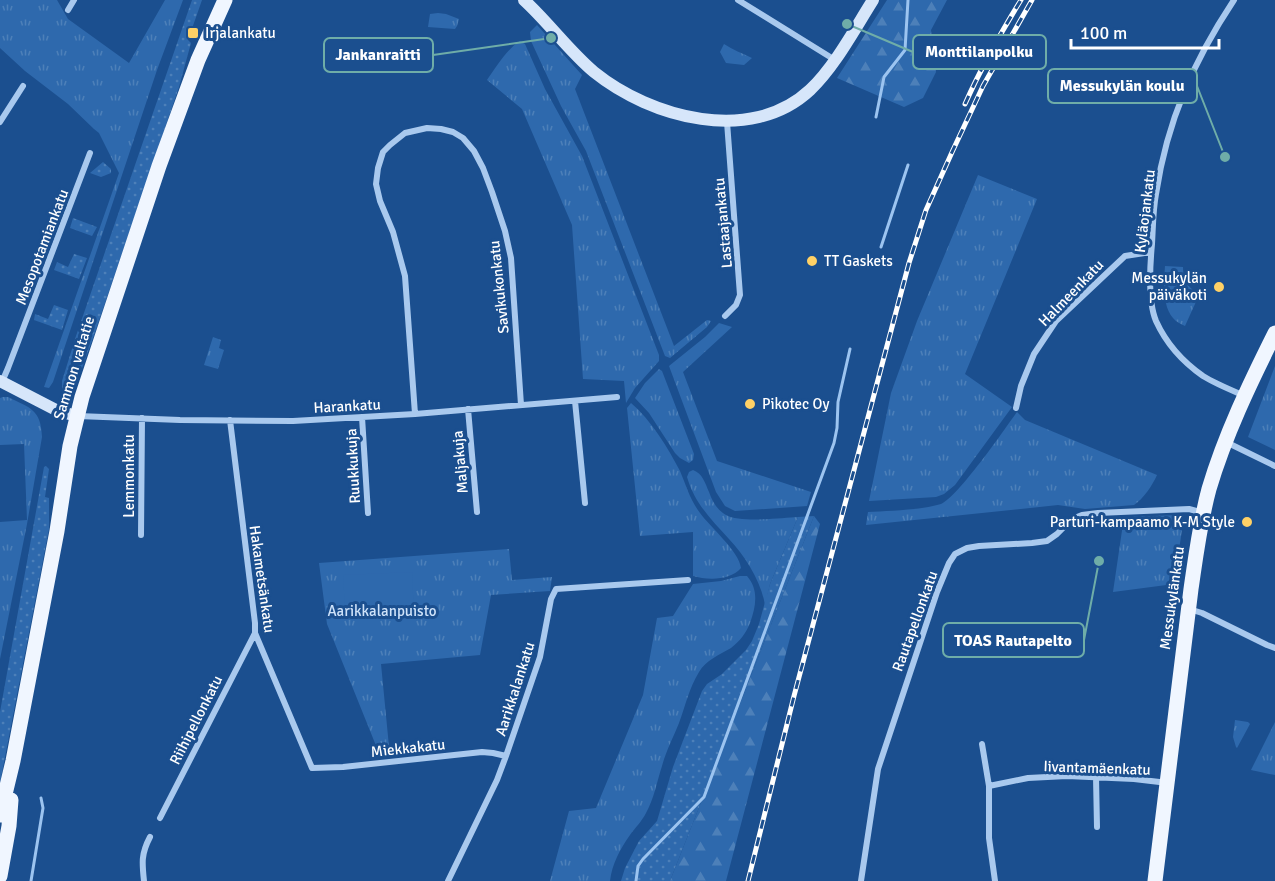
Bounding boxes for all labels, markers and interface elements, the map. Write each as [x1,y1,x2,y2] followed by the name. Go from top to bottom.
[1071,12,1220,50] scale bar
[1080,22,1127,44] text: 100 m
[205,24,276,42] place label: Irjalankatu
[186,26,200,40] marker: Irjalankatu
[913,35,1046,69] callout: Monttilanpolku
[324,38,433,72] callout: Jankanraitti
[925,42,1033,62] text: Monttilanpolku
[335,45,421,65] text: Jankanraitti
[1048,69,1197,103] callout: Messukylän koulu
[1060,76,1185,96] text: Messukylän koulu
[1131,168,1159,254] street label: Kyläojankatu
[710,177,736,269] street label: Lastaajankatu
[12,187,72,307] street label: Mesopotamiankatu
[485,240,513,334] street label: Savikukonkatu
[824,252,893,270] place label: TT Gaskets
[805,254,819,268] marker: TT Gaskets
[1035,256,1107,330] street label: Halmeenkatu
[1131,269,1207,304] place label: Messukylän päiväkoti
[1212,280,1226,294] marker: Messukylän päiväkoti
[50,314,98,422] street label: Sammon valtatie
[313,395,381,417] street label: Harankatu
[762,395,829,413] place label: Pikotec Oy
[743,397,757,411] marker: Pikotec Oy
[342,428,364,504] street label: Ruukkukuja
[448,430,472,494] street label: Maljakuja
[120,434,138,518] street label: Lemmonkatu
[1050,513,1235,531] place label: Parturi-kampaamo K-M Style
[1240,515,1254,529] marker: Parturi-kampaamo K-M Style
[246,524,278,634] street label: Hakametsänkatu
[1156,545,1188,651] street label: Messukylänkatu
[888,568,942,674] street label: Rautapellonkatu
[327,602,437,620] park label: Aarikkalanpuisto
[943,623,1084,657] callout: TOAS Rautapelto
[954,631,1072,651] text: TOAS Rautapelto
[491,640,539,738] street label: Aarikkalankatu
[166,672,226,768] street label: Riihipellonkatu
[370,735,446,761] street label: Miekkakatu
[1043,757,1151,779] street label: Iivantamäenkatu

